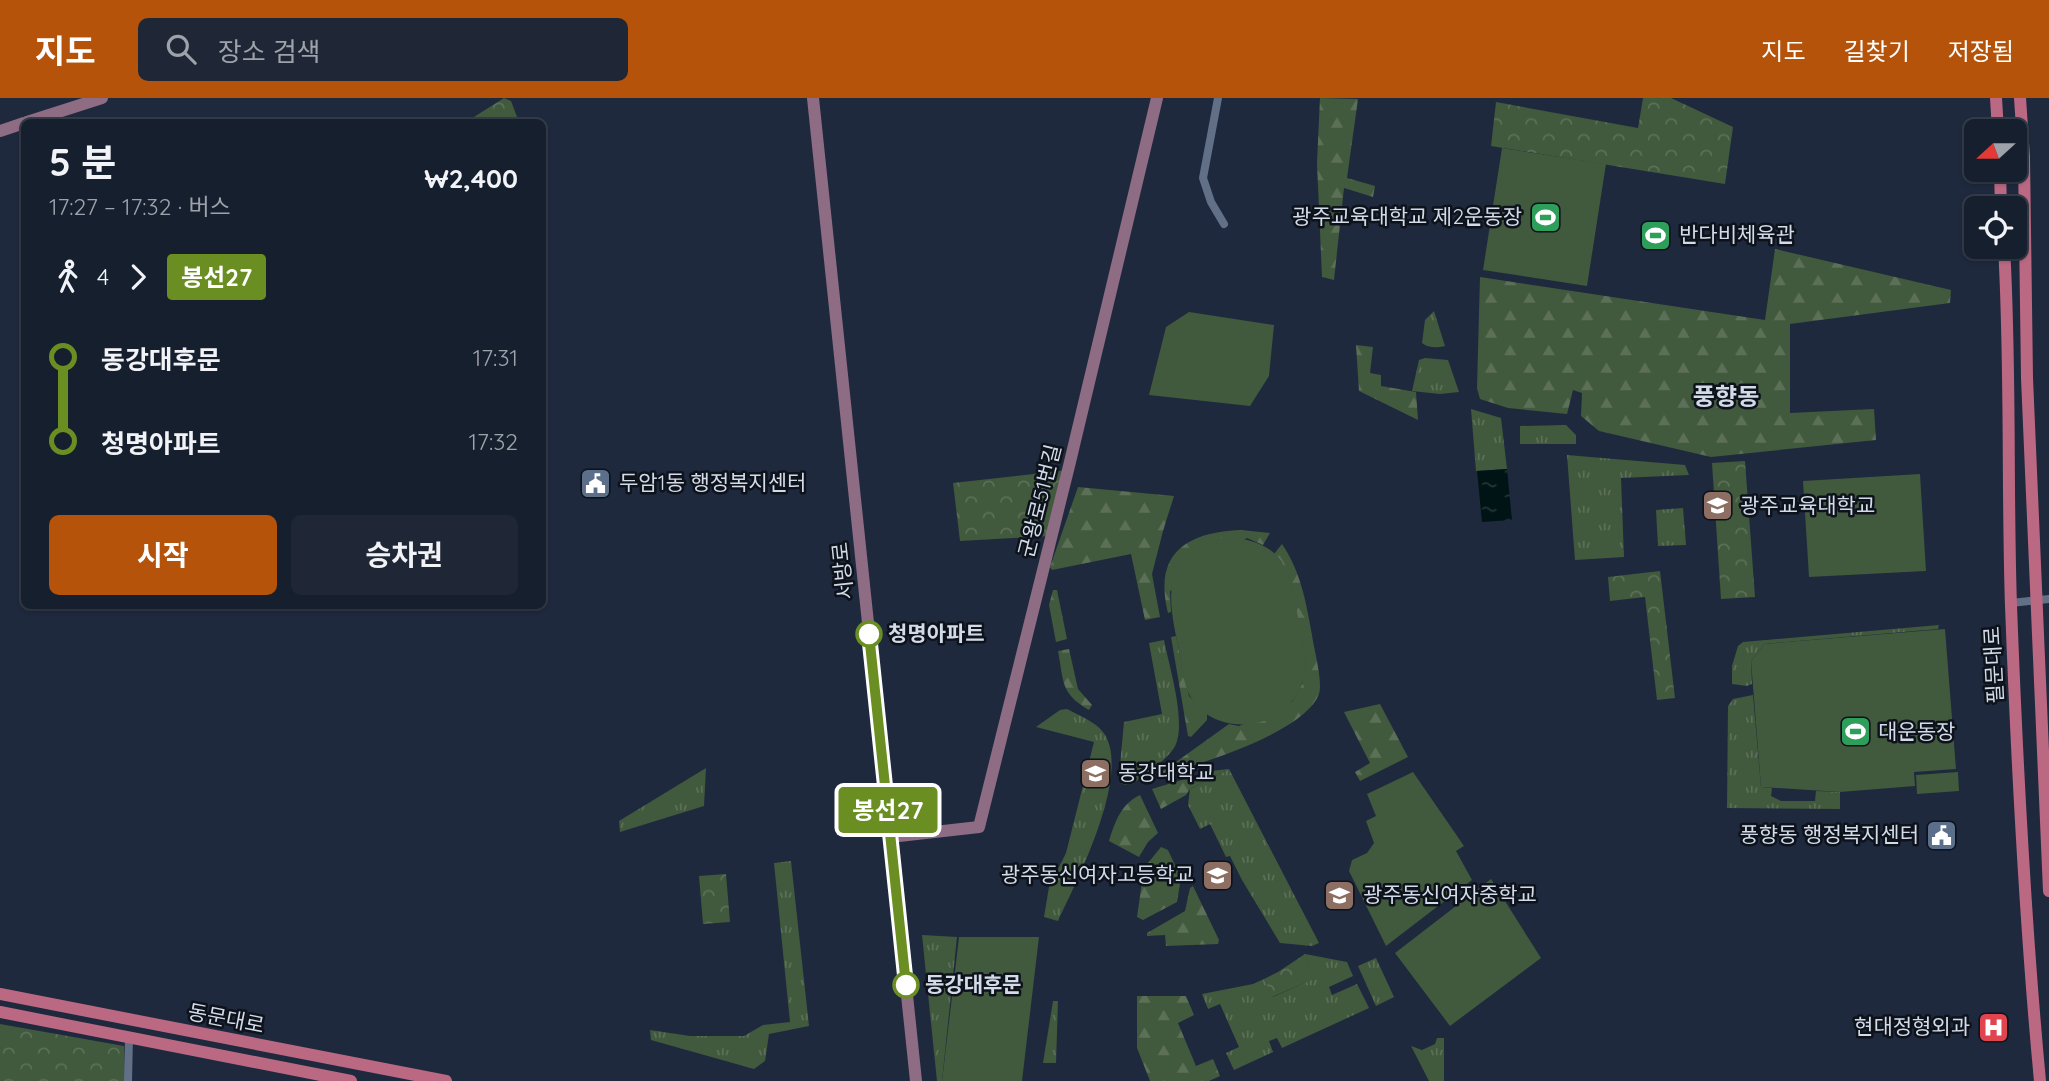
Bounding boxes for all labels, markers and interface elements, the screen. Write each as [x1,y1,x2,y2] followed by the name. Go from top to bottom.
[138,18,628,81] search box
[35,30,96,71] text: 지도
[162,30,200,68] icon: search
[218,35,321,68] text: 장소 검색
[1761,36,1806,66] text: 지도
[1844,36,1910,66] text: 길찾기
[1948,36,2014,66] text: 저장됨
[1964,119,2026,182] north arrow
[1964,119,2027,259] map controls
[49,138,117,186] text: 5 분
[424,162,518,195] text: ₩2,400
[49,192,231,221] text: 17:27 – 17:32 · 버스
[1964,196,2027,259] button: locate
[1528,200,1562,234] sports icon: 광주교육대학교 제2운동장
[1292,203,1522,229] place label: 광주교육대학교 제2운동장
[1639,218,1673,252] sports icon: 반다비체육관
[1679,221,1795,247] place label: 반다비체육관
[49,258,87,296] icon: walk
[119,258,157,296] icon: forward
[97,262,109,291] text: 4
[181,262,252,292] text: 봉선27
[101,343,221,376] text: 동강대후문
[473,343,518,372] text: 17:31
[1693,381,1759,411] district label: 풍향동
[101,427,221,460] text: 청명아파트
[469,427,518,456] text: 17:32
[1012,441,1066,560] street label: 군왕로51번길
[579,466,613,500] public building icon: 두암1동 행정복지센터
[619,469,806,495] place label: 두암1동 행정복지센터
[1700,489,1734,523] school or university icon: 광주교육대학교
[1740,492,1875,518] place label: 광주교육대학교
[49,515,277,595] button: 시작
[291,515,518,595] button: 승차권
[826,541,858,601] street label: 서방로
[888,620,985,646] place label: 청명아파트
[856,621,882,647] marker: 청명아파트
[1978,626,2008,704] street label: 필문대로
[1838,715,1872,749] sports icon: 대운동장
[1878,718,1955,744] place label: 대운동장
[1078,756,1112,790] school or university icon: 동강대학교
[1118,759,1215,785] place label: 동강대학교
[839,787,937,833] line badge: 봉선27
[853,795,924,825] text: 봉선27
[1925,818,1959,852] public building icon: 풍향동 행정복지센터
[1739,821,1919,847] place label: 풍향동 행정복지센터
[1200,858,1234,892] school or university icon: 광주동신여자고등학교
[1001,861,1194,887] place label: 광주동신여자고등학교
[1323,878,1357,912] school or university icon: 광주동신여자중학교
[1363,881,1537,907] place label: 광주동신여자중학교
[925,971,1022,997] place label: 동강대후문
[893,972,919,998] marker: 동강대후문
[186,998,267,1038] street label: 동문대로
[1976,1010,2010,1044] hospital icon: 현대정형외과
[1854,1013,1970,1039] place label: 현대정형외과

